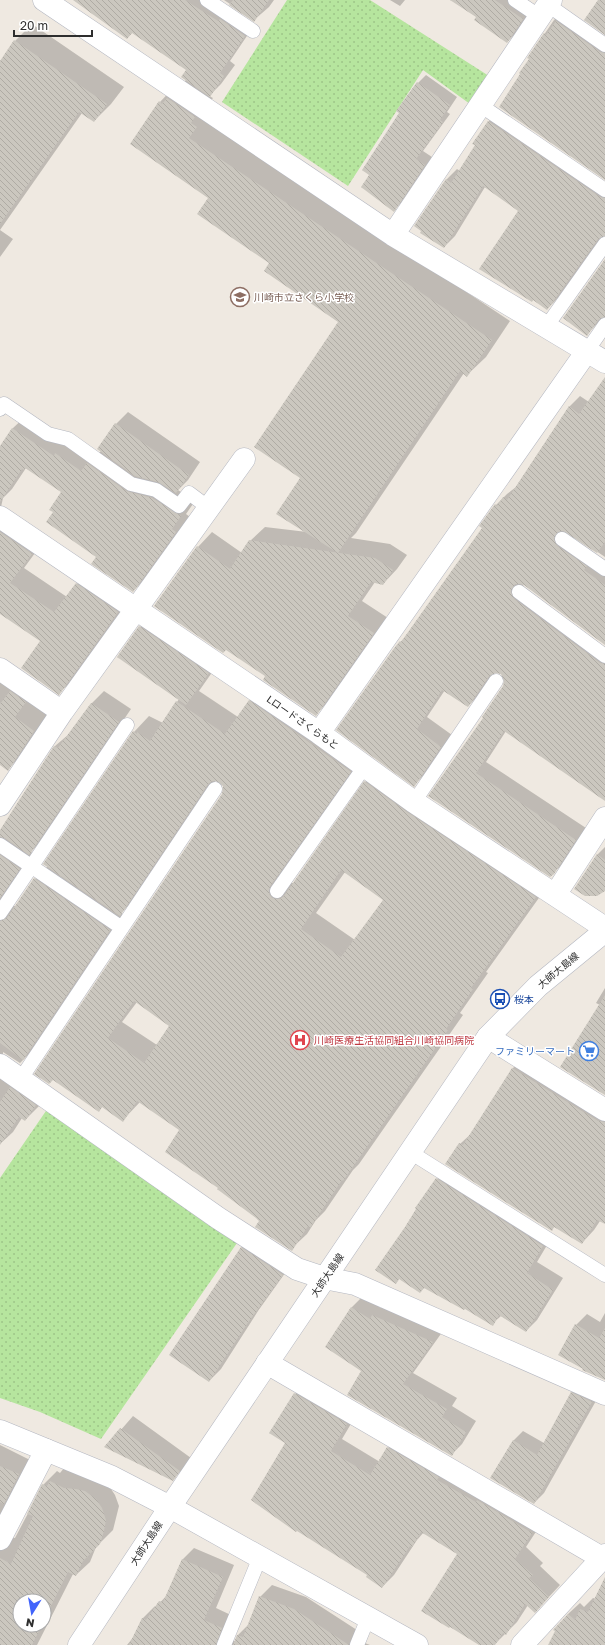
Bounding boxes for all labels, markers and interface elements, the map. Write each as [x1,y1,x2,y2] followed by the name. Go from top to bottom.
[14,12,92,38] scale bar
[20,18,48,33] text: 20 m
[229,286,251,308] school or university icon: 川崎市立さくら小学校
[254,291,354,303] place label: 川崎市立さくら小学校
[265,693,341,751] street label: Lロードさくらもと
[535,949,581,991] street label: 大師大島線
[489,988,511,1010] bus stop icon: 桜本
[514,993,534,1005] place label: 桜本
[289,1029,311,1051] hospital icon: 川崎医療生活協同組合川崎協同病院
[314,1034,474,1046] place label: 川崎医療生活協同組合川崎協同病院
[578,1040,600,1062] supermarket icon: ファミリーマート
[495,1045,575,1057] place label: ファミリーマート
[308,1251,346,1299] street label: 大師大島線
[127,1519,165,1567] street label: 大師大島線
[12,1593,52,1633] north arrow
[25,1616,35,1630] text: N

